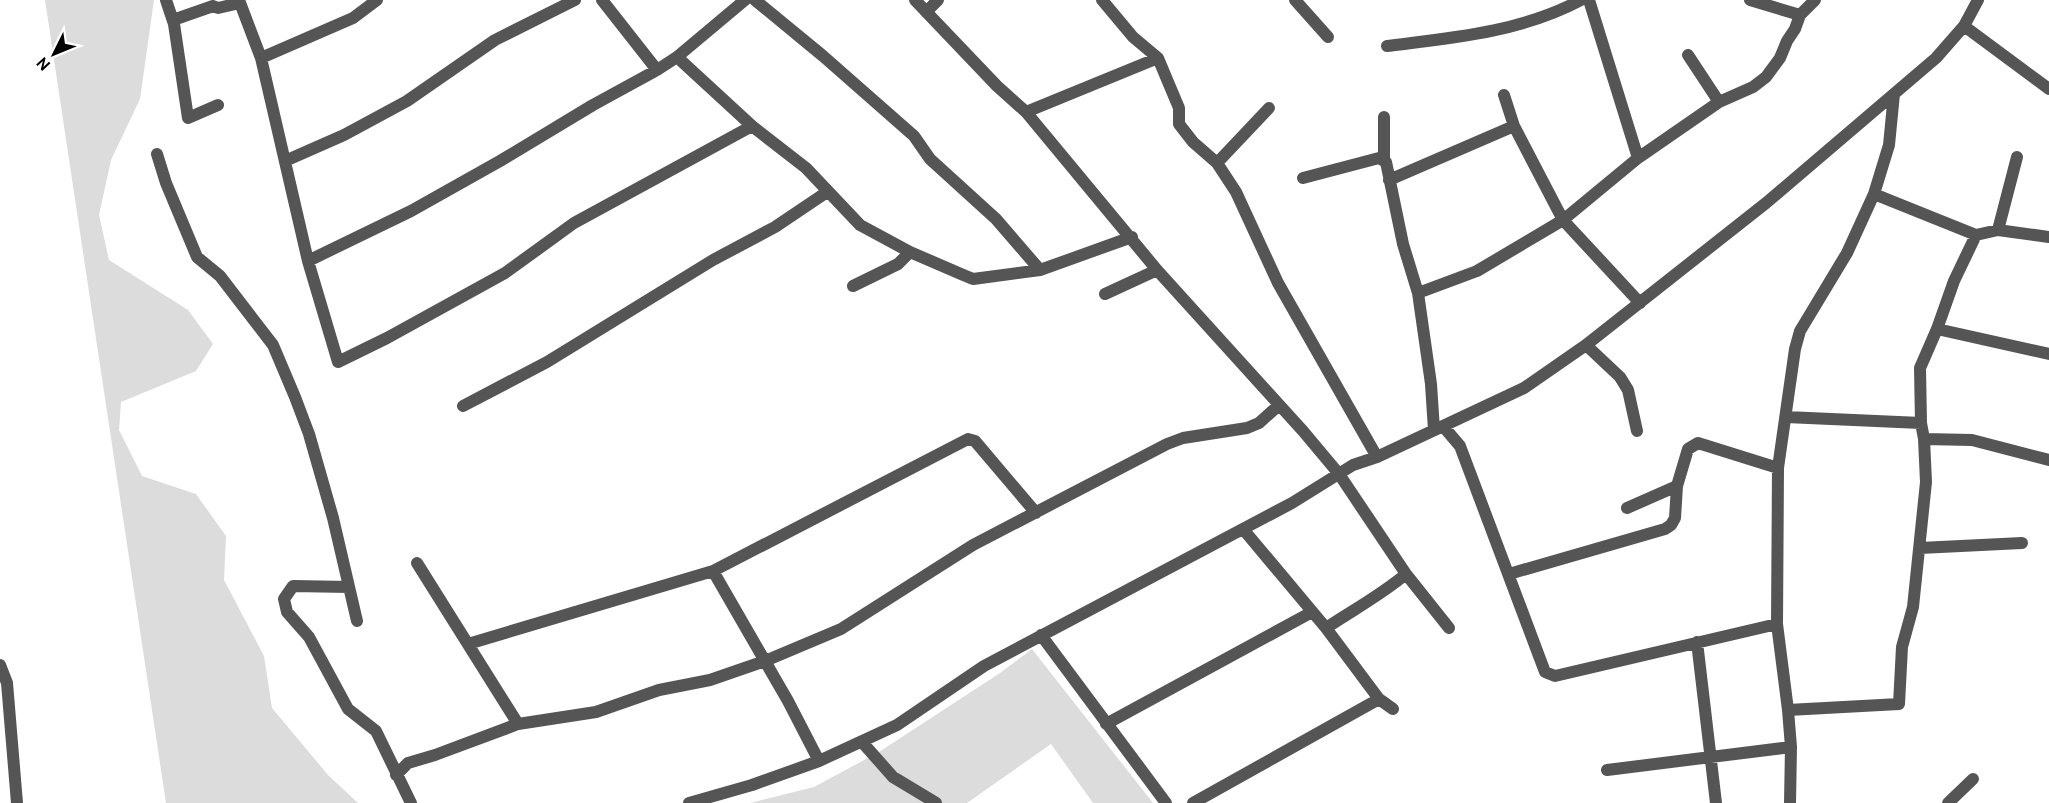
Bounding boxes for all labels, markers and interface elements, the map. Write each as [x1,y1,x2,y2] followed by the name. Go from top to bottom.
[24,24,84,84] north arrow
[33,53,54,75] text: N

